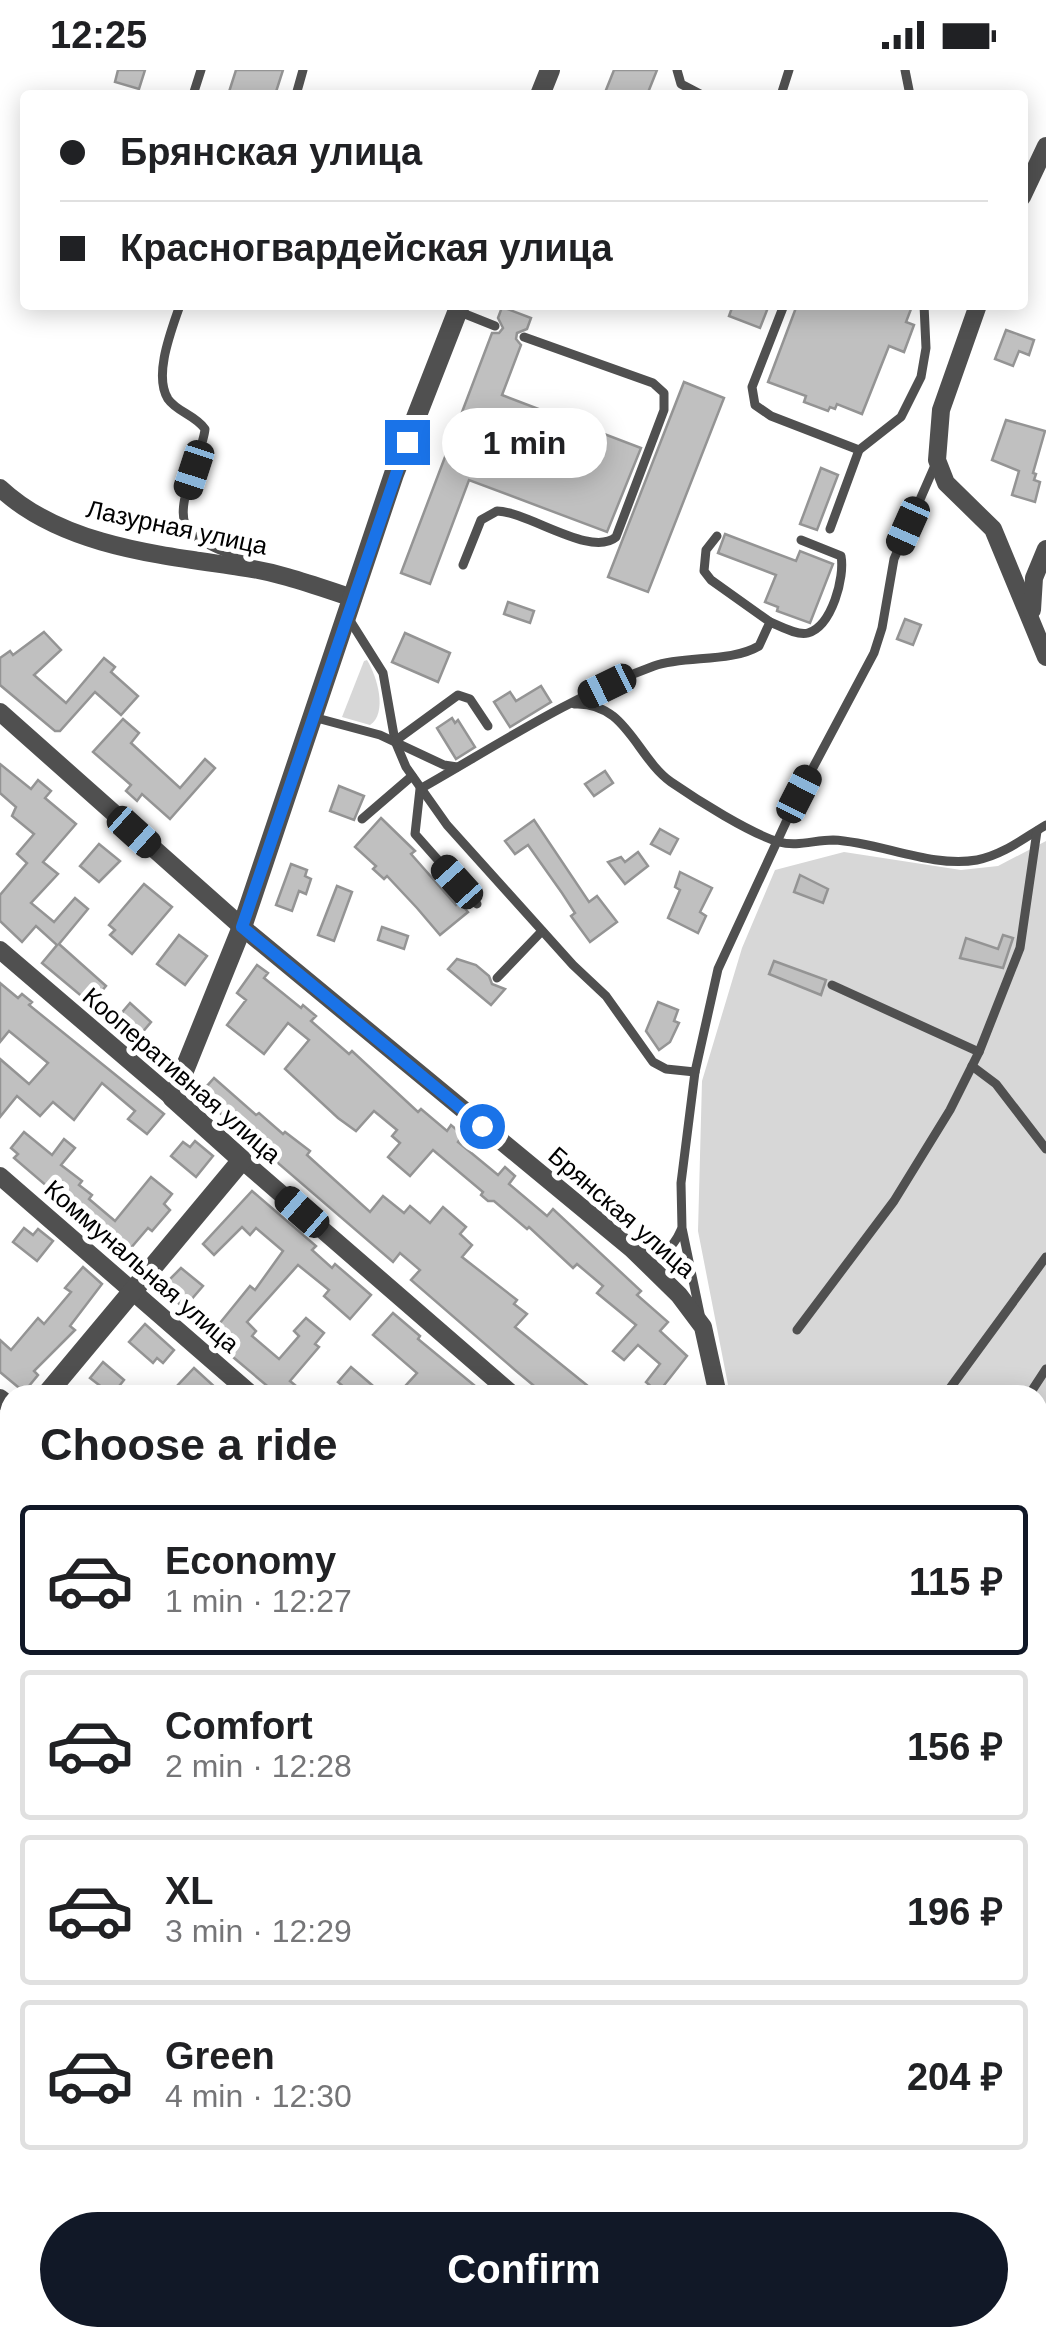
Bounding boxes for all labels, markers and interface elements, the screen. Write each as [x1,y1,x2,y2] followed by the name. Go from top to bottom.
[50,14,147,56] text: 12:25
[120,131,422,173] text: Брянская улица
[120,227,613,269] text: Красногвардейская улица
[442,407,607,477] callout: 1 min
[385,420,430,465] route end
[483,425,566,461] text: 1 min
[170,437,218,503] car
[882,492,934,560] car
[84,494,270,560] street label: Лазурная улица
[573,659,641,713] car
[772,760,826,828] car
[102,801,166,863] car
[426,850,488,914] car
[77,982,287,1169] street label: Кооперативная улица
[460,1104,505,1149] route start
[543,1141,701,1283] street label: Брянская улица
[39,1174,245,1358] street label: Коммунальная улица
[270,1181,334,1243] car
[40,1419,338,1470] text: Choose a ride
[45,1535,135,1625] icon: car
[165,1540,336,1582] text: Economy
[909,1561,1003,1603] text: 115 ₽
[165,1583,352,1619] text: 1 min · 12:27
[45,1700,135,1790] icon: car
[165,1705,313,1747] text: Comfort
[907,1726,1003,1768] text: 156 ₽
[165,1748,352,1784] text: 2 min · 12:28
[45,1865,135,1955] icon: car
[165,1870,214,1912] text: XL
[907,1891,1003,1933] text: 196 ₽
[165,1913,352,1949] text: 3 min · 12:29
[45,2030,135,2120] icon: car
[165,2035,275,2077] text: Green
[907,2056,1003,2098] text: 204 ₽
[165,2078,352,2114] text: 4 min · 12:30
[40,2212,1008,2327] button: Confirm

